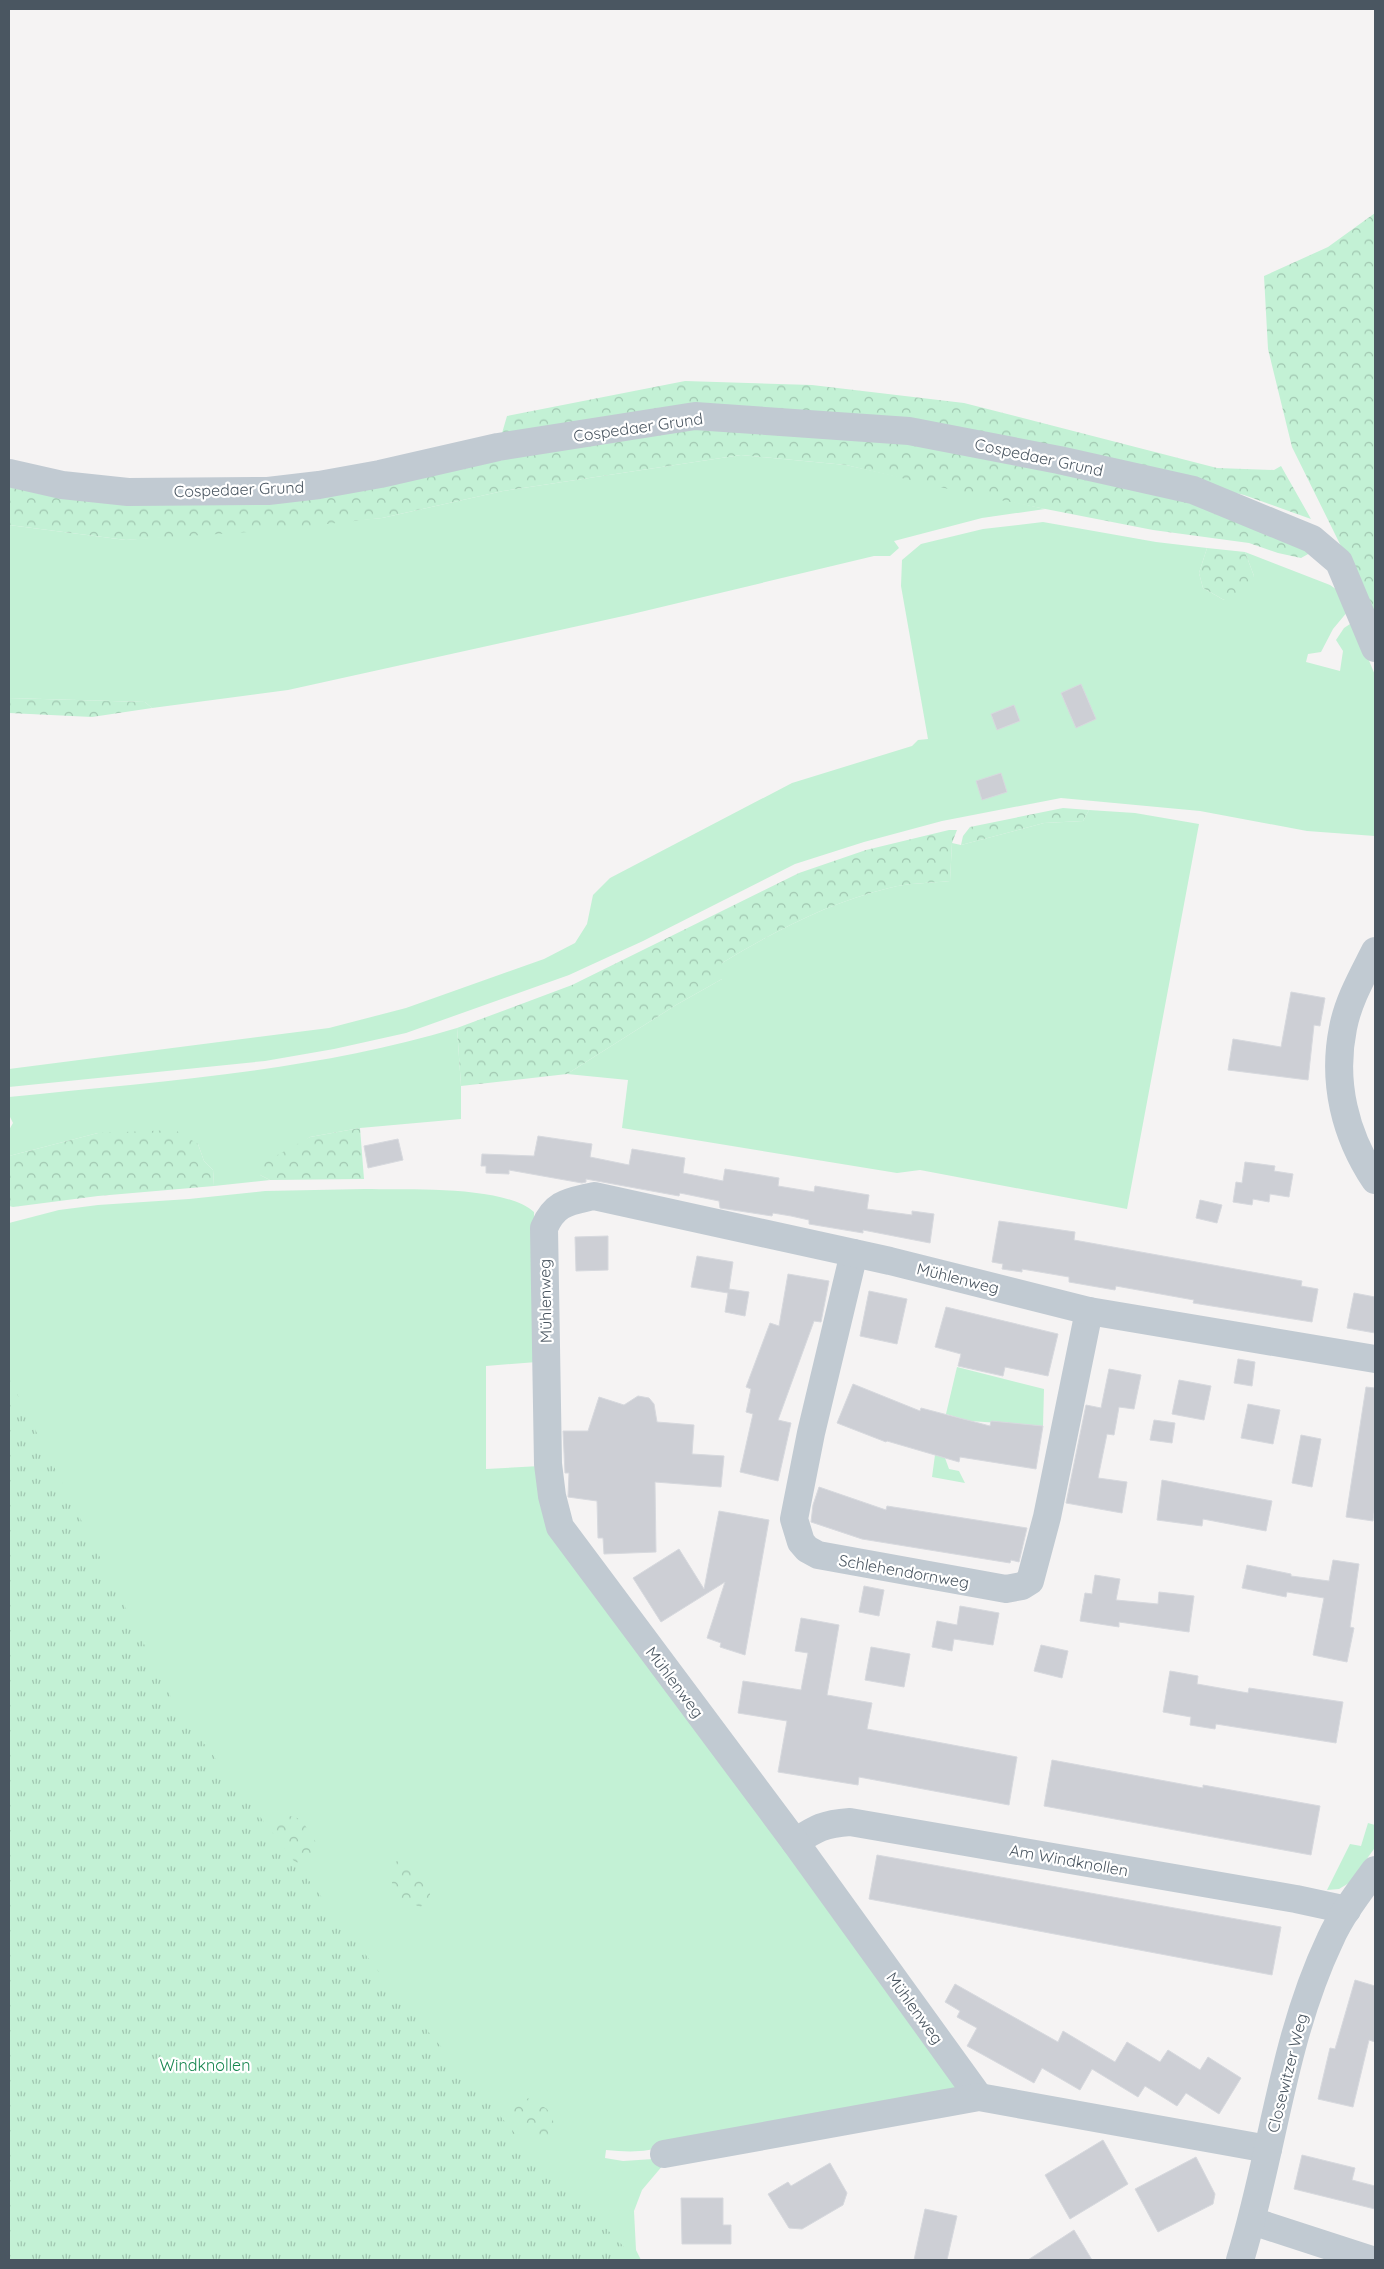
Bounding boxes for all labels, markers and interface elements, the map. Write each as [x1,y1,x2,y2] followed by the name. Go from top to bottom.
[572,408,704,446] street label: Cospedaer Grund
[973,434,1105,480] street label: Cospedaer Grund
[173,477,305,501] street label: Cospedaer Grund
[915,1258,1001,1298] street label: Mühlenweg
[534,1259,556,1343] street label: Mühlenweg
[837,1550,971,1592] street label: Schlehendornweg
[642,1642,708,1722] street label: Mühlenweg
[1008,1840,1130,1880] street label: Am Windknollen
[882,1968,948,2048] street label: Mühlenweg
[1263,2011,1311,2135] street label: Closewitzer Weg
[160,2055,250,2075] park label: Windknollen

